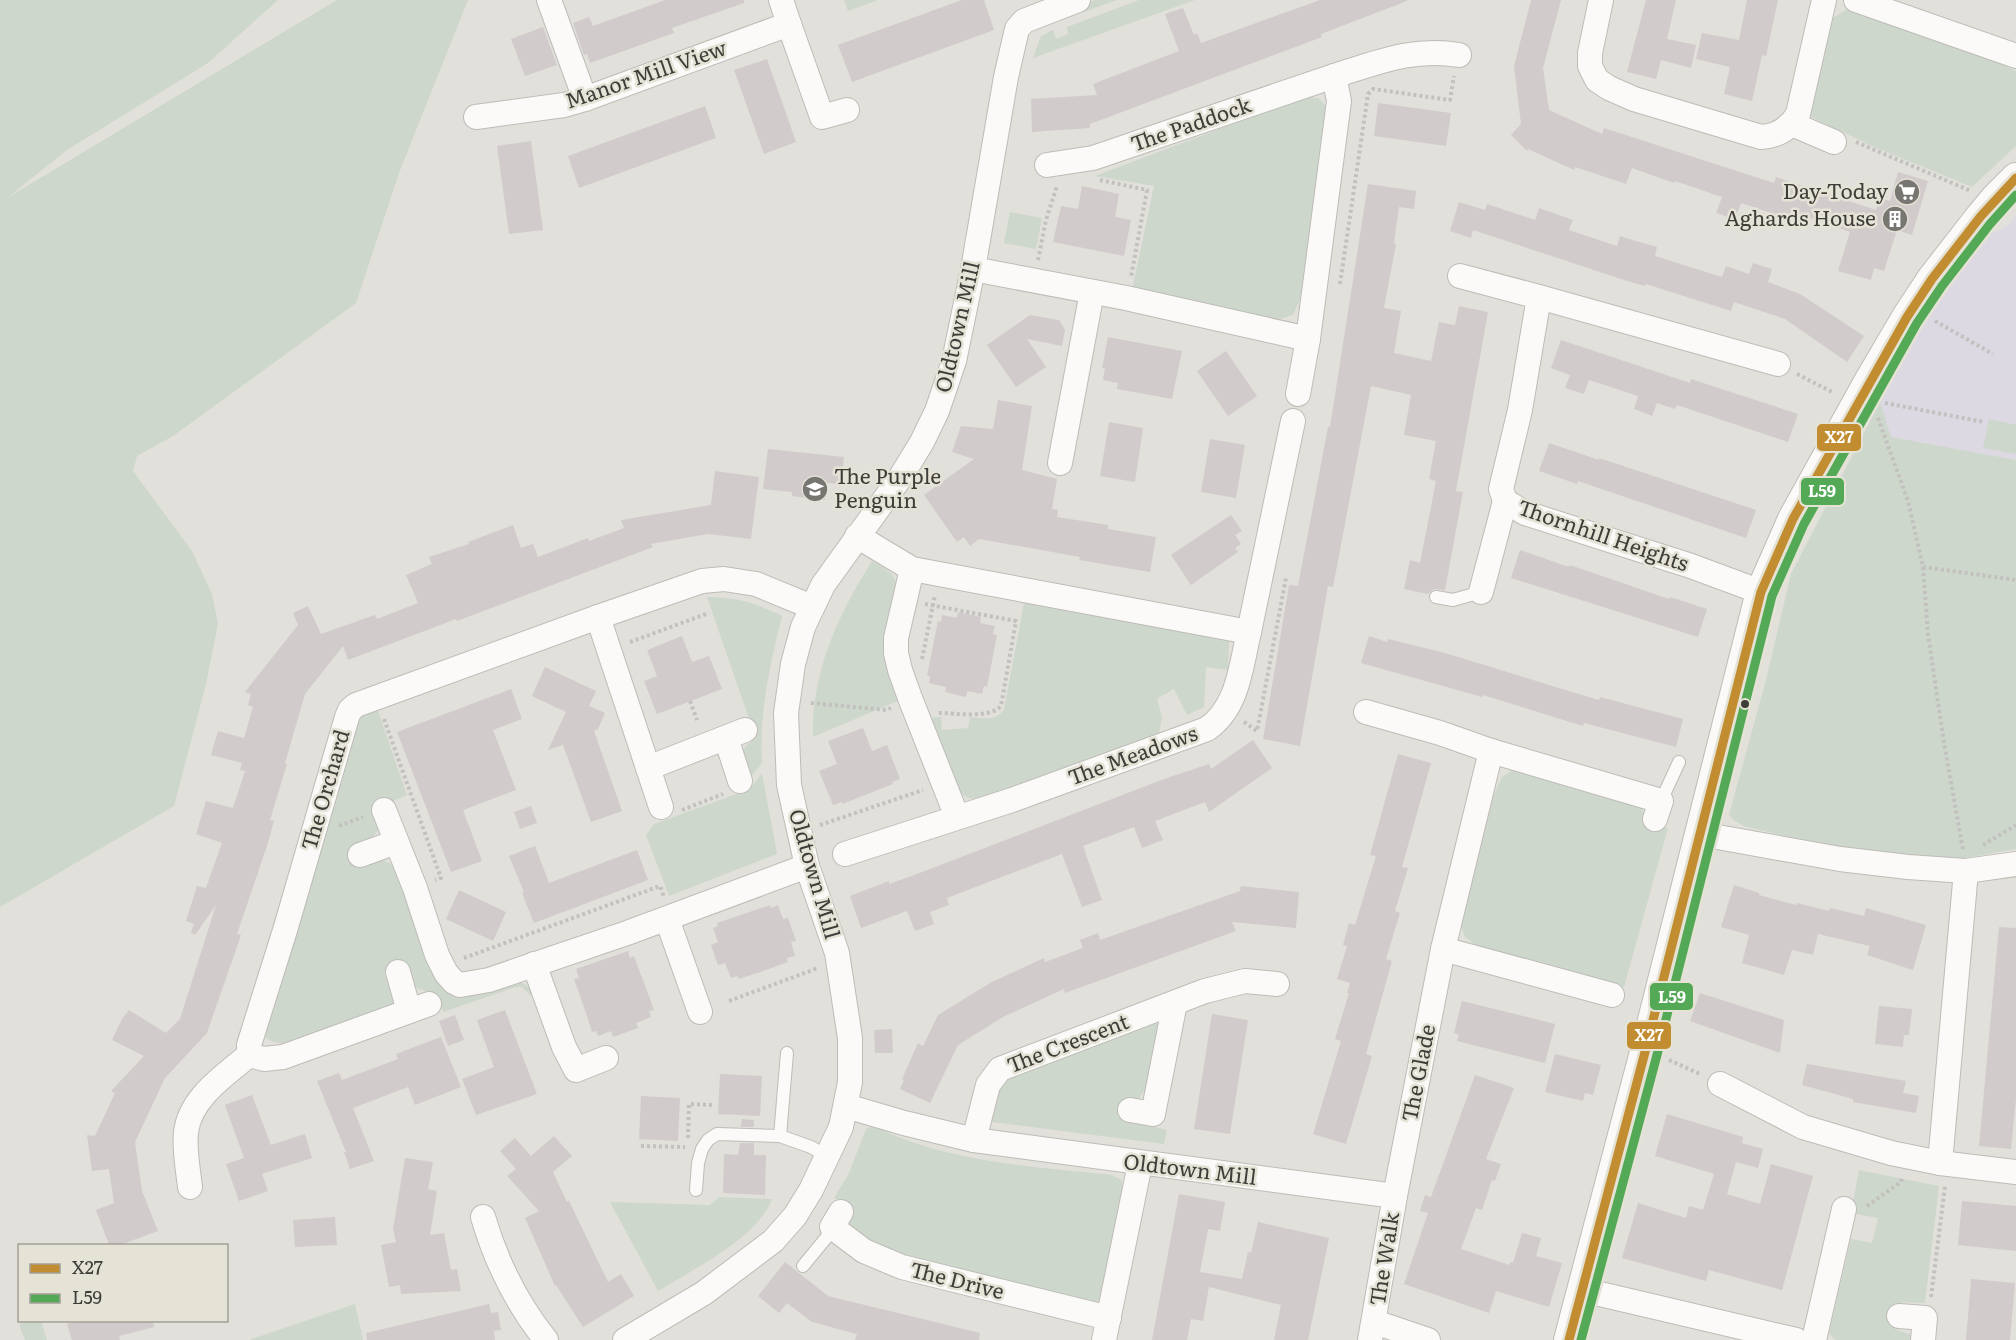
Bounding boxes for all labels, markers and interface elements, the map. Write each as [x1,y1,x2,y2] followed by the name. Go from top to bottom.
[560,30,730,115] street label: Manor Mill View
[1126,87,1255,158] street label: The Paddock
[1783,174,1889,205] place label: Day-Today
[1892,177,1922,207] supermarket icon: Day-Today
[1724,201,1876,232] place label: Aghards House
[1880,204,1910,234] building icon: Aghards House
[925,258,986,395] street label: Oldtown Mill
[1816,423,1862,452] line badge: X27
[1824,424,1854,448] text: X27
[834,459,941,514] place label: The Purple Penguin
[800,474,830,504] school or university icon: The Purple Penguin
[1800,477,1845,506] line badge: L59
[1808,478,1836,502] text: L59
[1514,490,1693,577] street label: Thornhill Heights
[1739,698,1751,710] unlabelled marker
[1063,716,1201,791] street label: The Meadows
[292,725,356,853] street label: The Orchard
[783,805,850,942] street label: Oldtown Mill
[1649,982,1694,1011] line badge: L59
[1658,984,1686,1008] text: L59
[1002,1004,1133,1079] street label: The Crescent
[1392,1021,1441,1124] street label: The Glade
[1626,1021,1672,1050] line badge: X27
[1634,1022,1664,1046] text: X27
[1122,1144,1259,1191] street label: Oldtown Mill
[1360,1209,1405,1308] street label: The Walk
[18,1244,228,1322] legend
[907,1252,1008,1305] street label: The Drive
[72,1253,103,1280] text: X27
[72,1283,102,1310] text: L59

